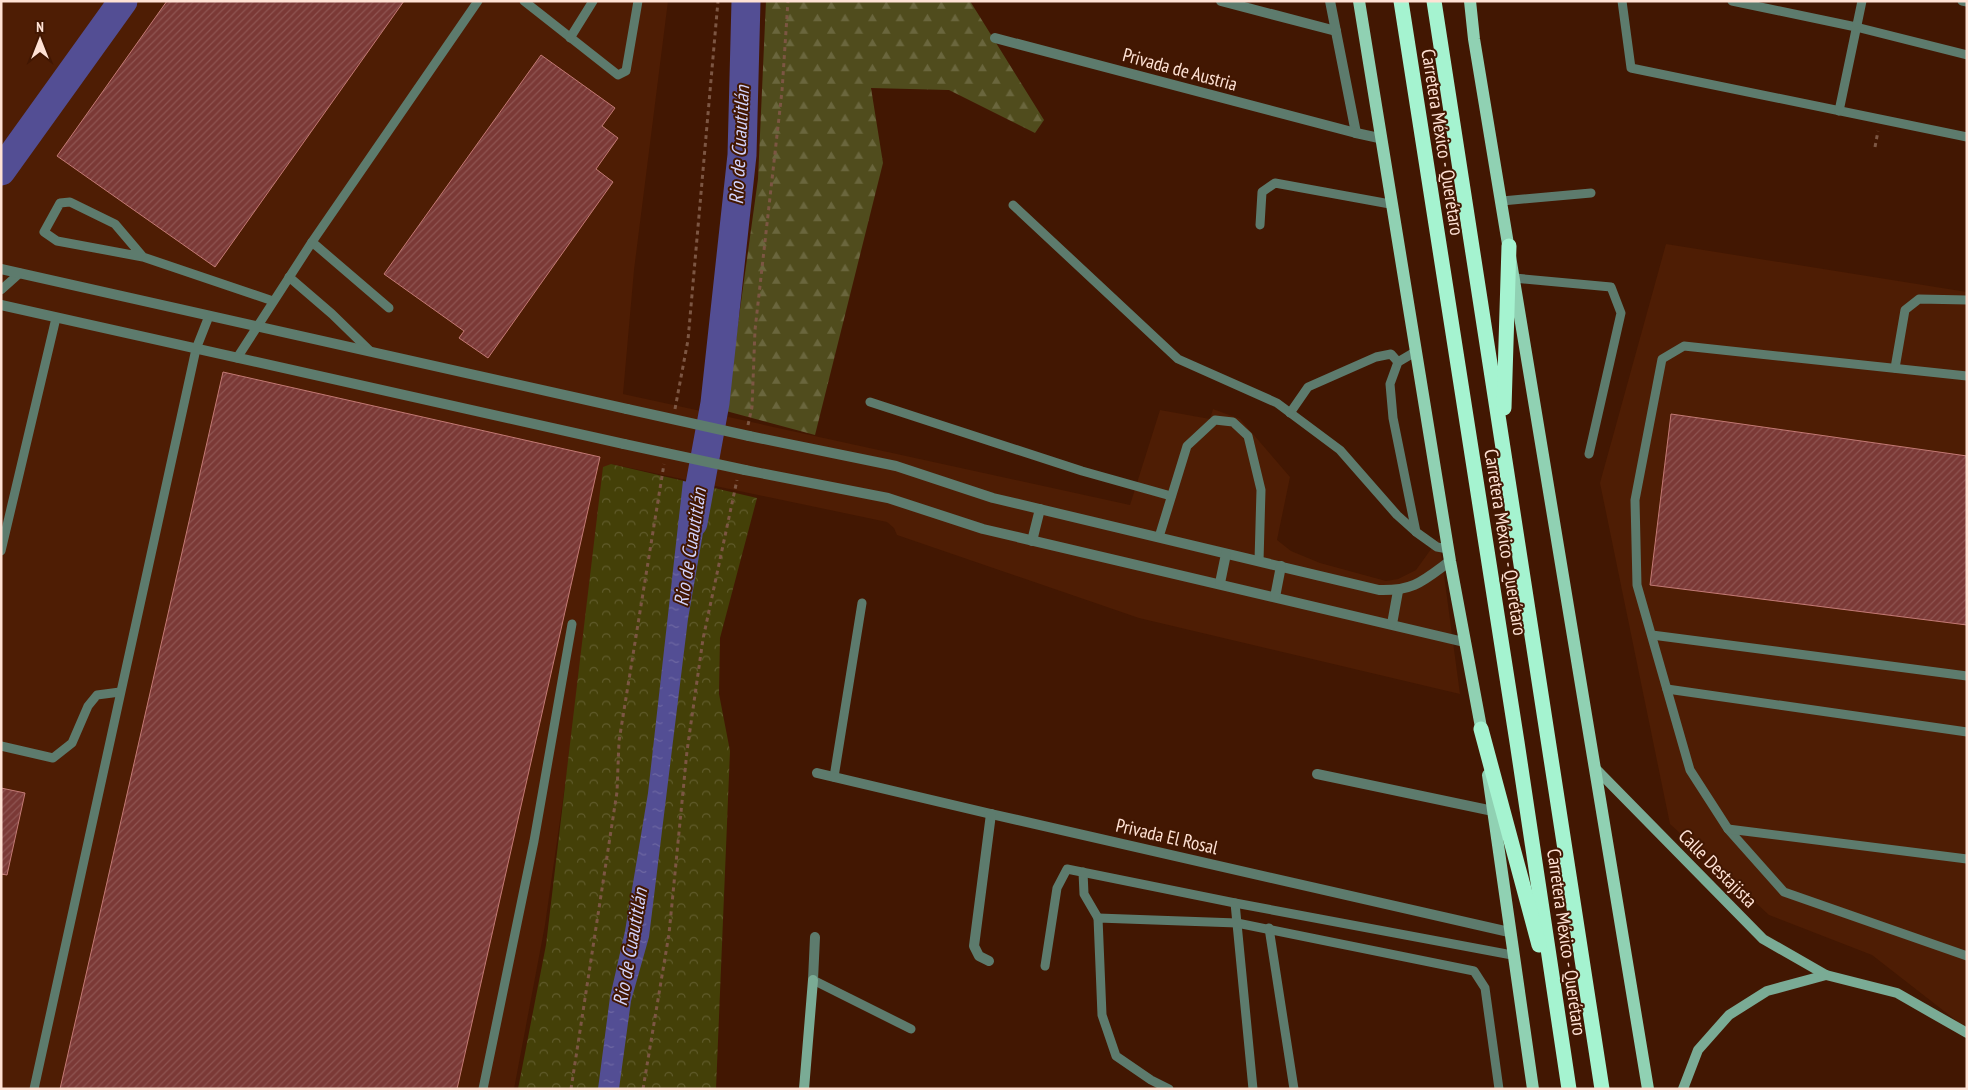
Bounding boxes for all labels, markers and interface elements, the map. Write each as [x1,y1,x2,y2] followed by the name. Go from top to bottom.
[15,15,65,65] north arrow
[36,18,44,36] text: N
[1120,42,1240,96] street label: Privada de Austria
[1416,47,1470,237] street label: Carretera México - Querétaro
[723,84,755,205] water label: Rio de Cuautitlán
[1479,447,1533,637] street label: Carretera México - Querétaro
[668,485,712,608] water label: Rio de Cuautitlán
[1114,813,1221,860] street label: Privada El Rosal
[1674,824,1762,912] street label: Calle Destajista
[1542,847,1592,1037] street label: Carretera México - Querétaro
[607,885,653,1008] water label: Rio de Cuautitlán

